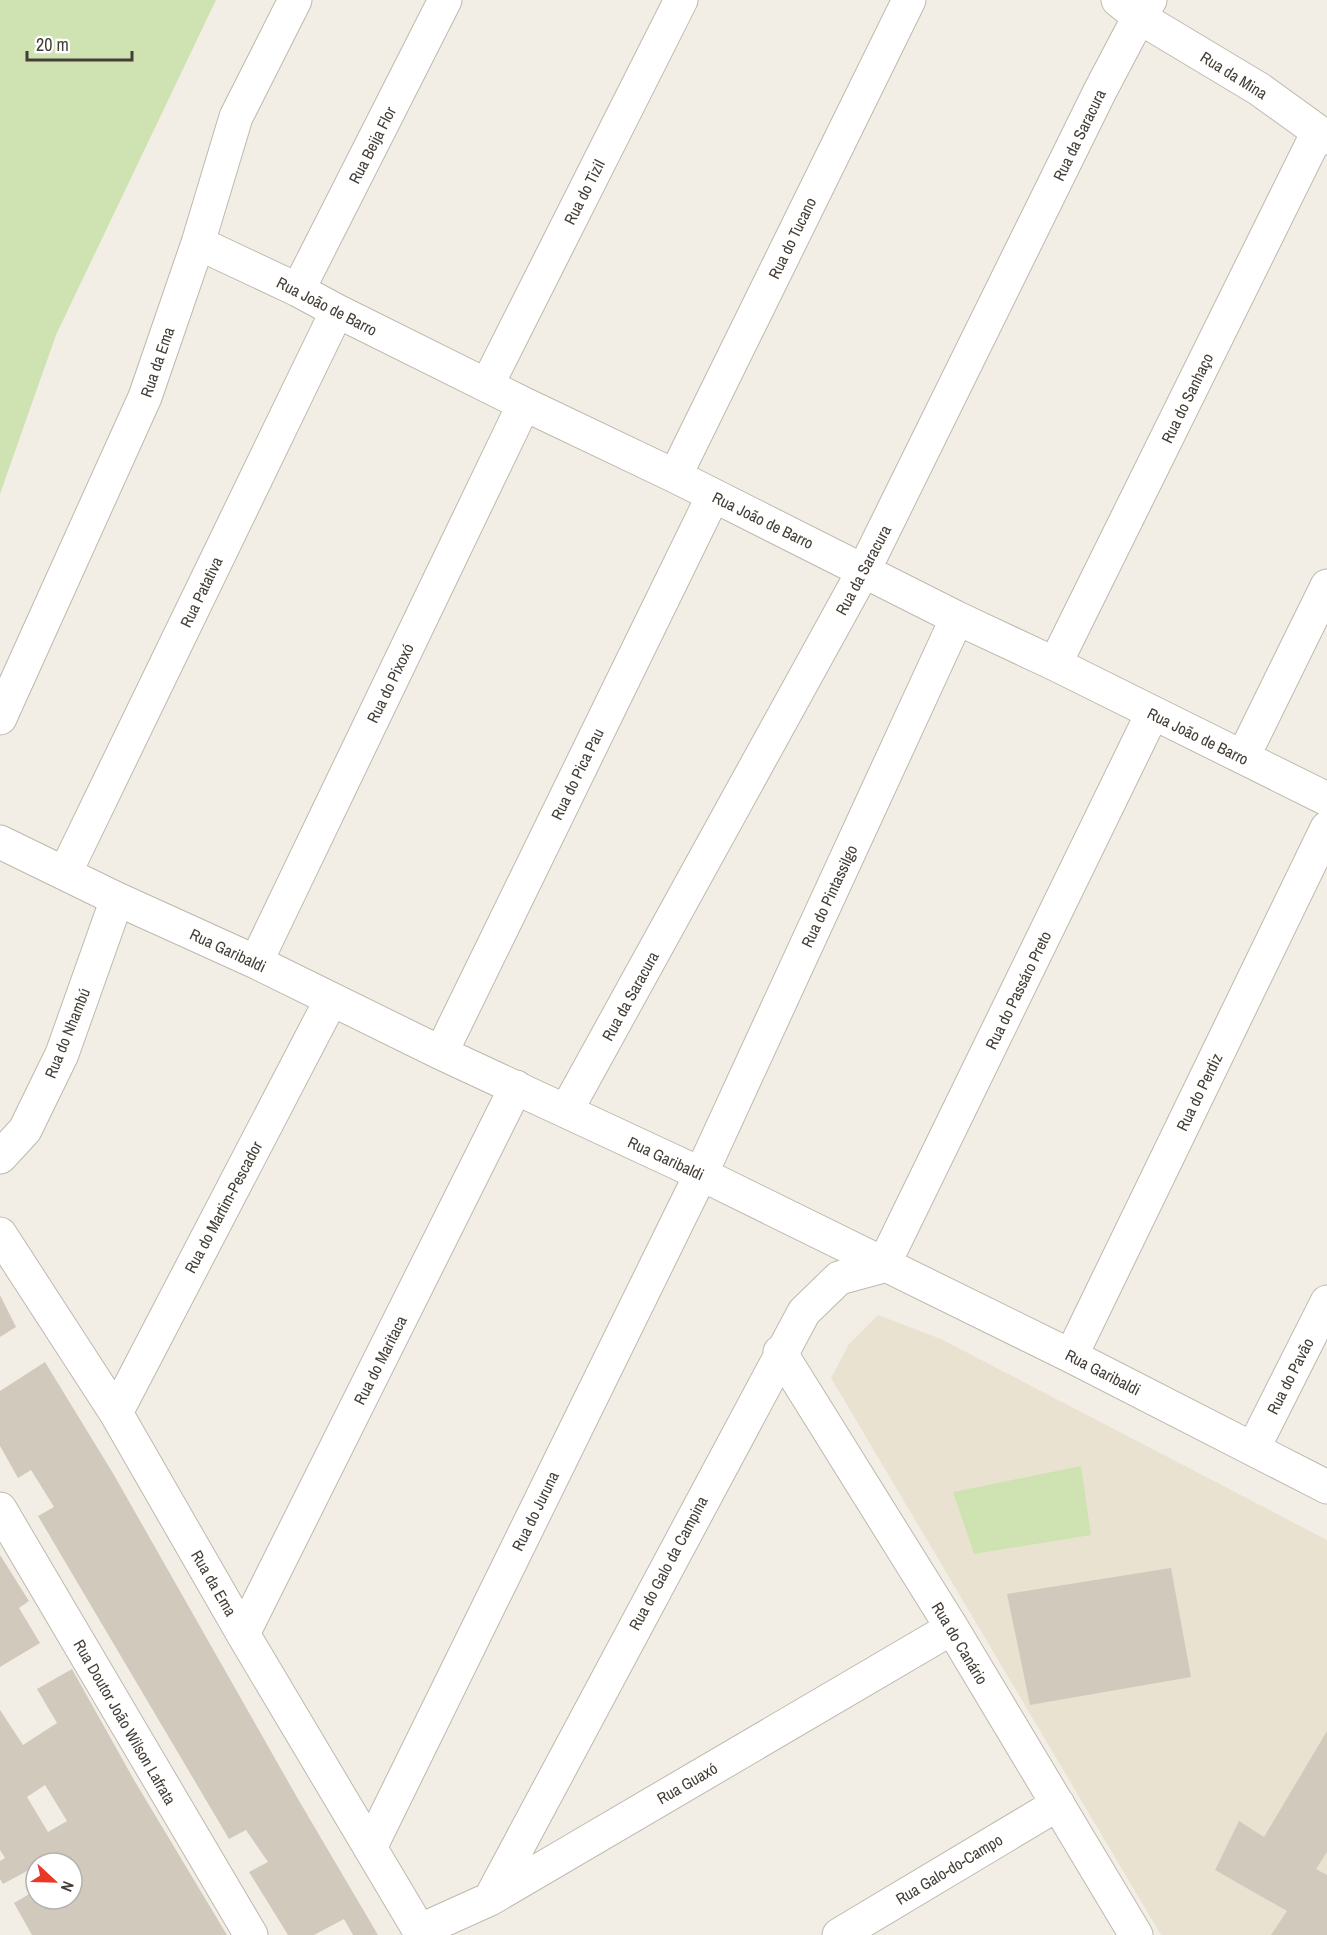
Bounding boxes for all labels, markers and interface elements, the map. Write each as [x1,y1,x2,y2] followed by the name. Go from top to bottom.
[27,24,132,62] scale bar
[36,32,69,57] text: 20 m
[1196,46,1272,105] street label: Rua da Mina
[1047,85,1111,184] street label: Rua da Saracura
[343,102,401,187] street label: Rua Beija Flor
[558,156,610,228] street label: Rua do Tizil
[763,193,821,283] street label: Rua do Tucano
[273,271,381,341] street label: Rua João de Barro
[135,323,179,400] street label: Rua da Ema
[1156,349,1218,447] street label: Rua do Sanhaço
[709,486,817,554] street label: Rua João de Barro
[830,520,896,619] street label: Rua da Saracura
[174,552,228,631] street label: Rua Patativa
[361,639,419,727] street label: Rua do Pixoxó
[1144,702,1252,770] street label: Rua João de Barro
[545,725,609,823] street label: Rua do Pica Pau
[796,841,862,951] street label: Rua do Pintassilgo
[186,923,270,977] street label: Rua Garibaldi
[980,927,1056,1053] street label: Rua do Passáro Preto
[596,947,664,1045] street label: Rua da Saracura
[39,985,95,1081] street label: Rua do Nhambú
[1171,1049,1227,1135] street label: Rua do Perdiz
[624,1131,708,1185] street label: Rua Garibaldi
[179,1137,267,1277] street label: Rua do Martim-Pescador
[348,1311,412,1408] street label: Rua do Maritaca
[1261,1334,1319,1418] street label: Rua do Pavão
[1062,1344,1144,1400] street label: Rua Garibaldi
[506,1467,564,1555] street label: Rua do Juruna
[623,1492,713,1634] street label: Rua do Galo da Campina
[186,1546,242,1621] street label: Rua da Ema
[927,1598,993,1688] street label: Rua do Canário
[69,1635,182,1809] street label: Rua Doutor João Wilson Lafrata
[653,1757,721,1809] street label: Rua Guaxó
[891,1828,1007,1910] street label: Rua Galo-do-Campo
[24,1851,84,1911] north arrow
[56,1878,80,1895] text: N

